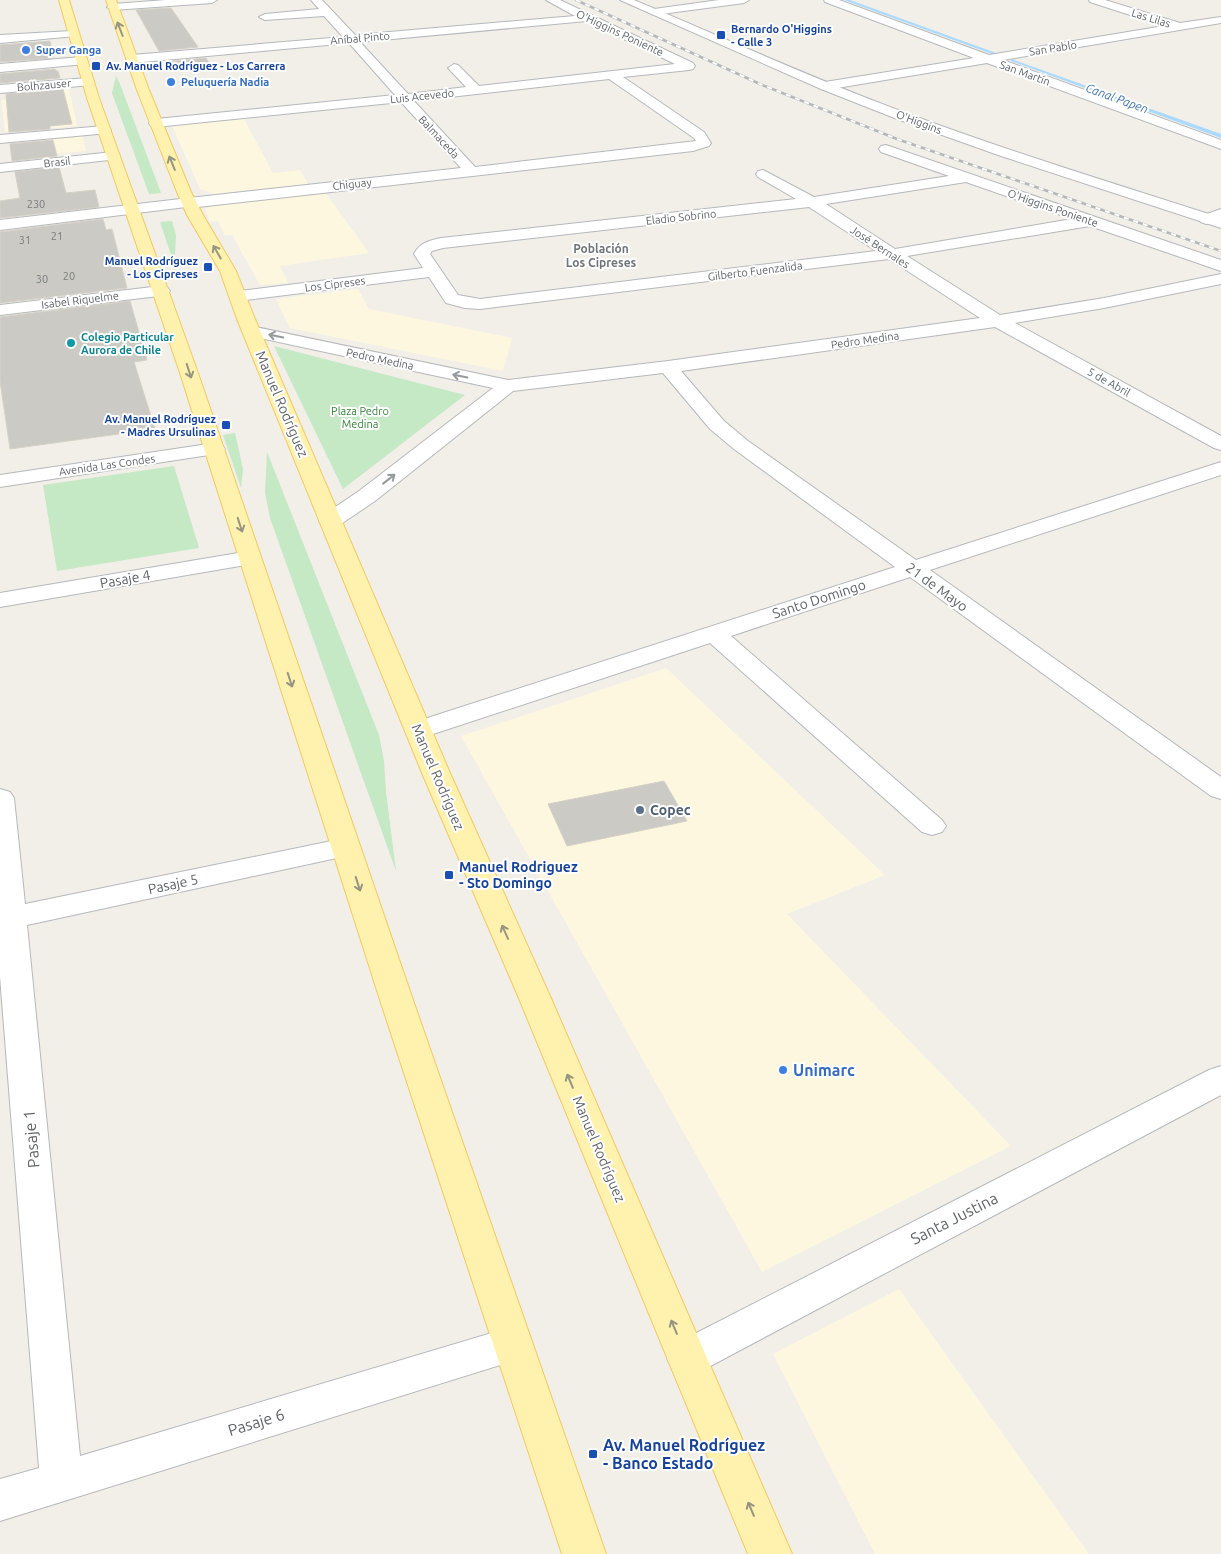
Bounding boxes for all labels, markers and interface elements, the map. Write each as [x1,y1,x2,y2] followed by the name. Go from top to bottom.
[1130,6,1172,30] street label: Las Lilas
[574,8,666,58] street label: O'Higgins Poniente
[115,21,124,36] one-way arrow
[731,23,832,48] place label: Bernardo O'Higgins - Calle 3
[330,29,390,47] street label: Aníbal Pinto
[715,29,727,41] marker: Bernardo O'Higgins - Calle 3
[1028,38,1078,58] street label: San Pablo
[20,44,32,56] marker: Super Ganga
[36,44,101,56] place label: Super Ganga
[998,58,1052,88] street label: San Martín
[90,60,102,72] marker: Av. Manuel Rodríguez - Los Carrera
[106,60,286,72] place label: Av. Manuel Rodríguez - Los Carrera
[165,76,177,88] marker: Peluquería Nadia
[181,76,269,88] place label: Peluquería Nadia
[16,77,73,93] street label: Bolhzauser
[1084,81,1150,115] water label: Canal Papen
[389,87,455,105] street label: Luis Acevedo
[895,108,944,136] street label: O'Higgins
[416,113,462,161] street label: Balmaceda
[43,155,71,169] street label: Brasil
[167,156,176,171] one-way arrow
[332,176,373,192] street label: Chiguay
[1006,187,1100,229] street label: O'Higgins Poniente
[27,198,45,210] house number: 230
[645,207,717,227] street label: Eladio Sobrino
[848,223,912,271] street label: José Bernales
[51,230,63,242] house number: 21
[19,234,31,246] house number: 31
[566,242,637,269] district label: Población Los Cipreses
[212,245,222,259] one-way arrow
[105,255,199,280] place label: Manuel Rodríguez - Los Cipreses
[707,259,803,283] street label: Gilberto Fuenzalida
[202,261,214,273] marker: Manuel Rodríguez - Los Cipreses
[63,270,75,282] house number: 20
[36,273,48,285] house number: 30
[304,274,366,294] street label: Los Cipreses
[41,289,119,311] street label: Isabel Riquelme
[830,329,900,351] street label: Pedro Medina
[81,331,174,356] place label: Colegio Particular Aurora de Chile
[269,331,285,340] one-way arrow
[65,337,77,349] marker: Colegio Particular Aurora de Chile
[345,346,415,372] street label: Pedro Medina
[252,348,312,460] street label: Manuel Rodríguez
[185,362,195,378] one-way arrow
[1086,365,1133,399] street label: 5 de Abril
[452,371,468,380] one-way arrow
[331,405,389,430] park label: Plaza Pedro Medina
[105,413,217,438] place label: Av. Manuel Rodríguez - Madres Ursulinas
[220,419,232,431] marker: Av. Manuel Rodríguez - Madres Ursulinas
[58,452,156,478] street label: Avenida Las Condes
[382,473,395,484] one-way arrow
[235,517,245,533] one-way arrow
[903,559,971,615] street label: 21 de Mayo
[99,567,152,591] street label: Pasaje 4
[770,576,868,622] street label: Santo Domingo
[286,671,296,687] one-way arrow
[408,721,468,833] street label: Manuel Rodríguez
[650,802,691,818] place label: Copec
[634,804,646,816] marker: Copec
[459,859,578,891] place label: Manuel Rodriguez - Sto Domingo
[443,869,455,881] marker: Manuel Rodriguez - Sto Domingo
[146,871,200,897] street label: Pasaje 5
[354,875,363,891] one-way arrow
[500,925,510,940] one-way arrow
[793,1061,855,1079] place label: Unimarc
[777,1064,789,1076] marker: Unimarc
[564,1074,574,1089] one-way arrow
[569,1093,629,1205] street label: Manuel Rodríguez
[19,1109,43,1169] street label: Pasaje 1
[907,1188,1001,1248] street label: Santa Justina
[669,1320,679,1335] one-way arrow
[226,1405,286,1439] street label: Pasaje 6
[603,1436,765,1472] place label: Av. Manuel Rodríguez - Banco Estado
[587,1448,599,1460] marker: Av. Manuel Rodríguez - Banco Estado
[746,1502,756,1517] one-way arrow

